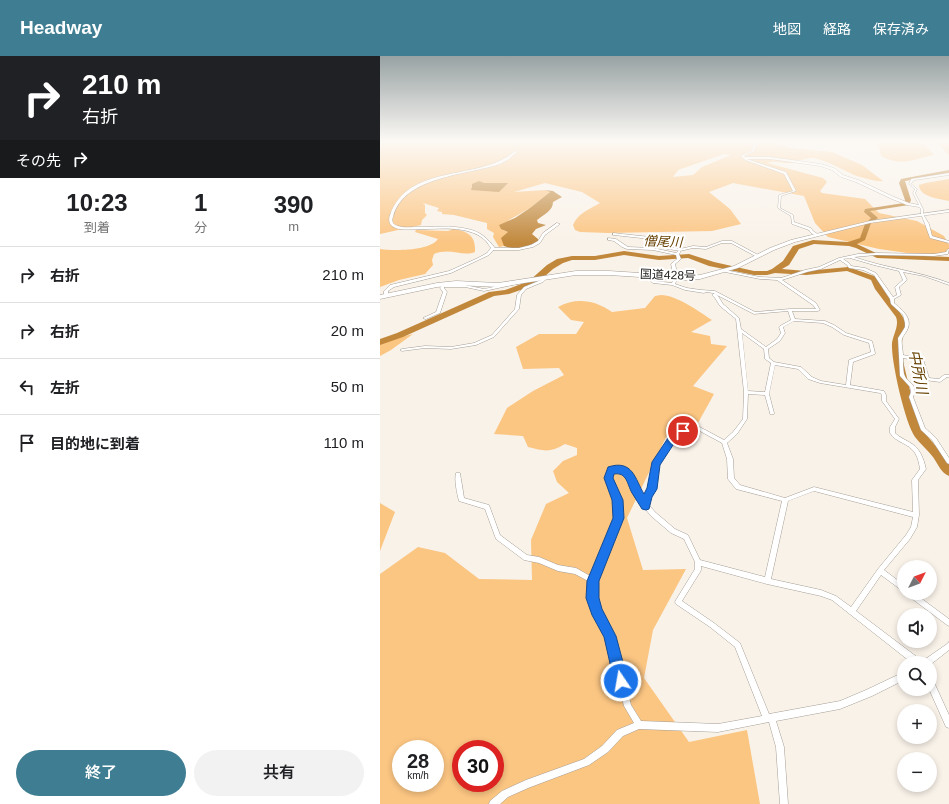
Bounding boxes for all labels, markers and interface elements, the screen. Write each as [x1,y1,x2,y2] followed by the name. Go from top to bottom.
[20,17,102,38] text: Headway
[773,21,801,37] text: 地図
[823,21,851,37] text: 経路
[873,21,929,37] text: 保存済み
[82,69,161,100] text: 210 m
[16,72,68,124] icon: right
[82,107,118,127] text: 右折
[69,148,91,170] icon: right
[16,152,61,169] text: その先
[66,189,128,216] text: 10:23
[194,189,207,216] text: 1
[274,191,314,218] text: 390
[288,219,299,234] text: m
[84,220,110,235] text: 到着
[194,220,207,235] text: 分
[643,233,685,250] water label: 僧尾川
[16,264,38,286] icon: right
[322,266,364,283] text: 210 m
[50,267,80,284] text: 右折
[640,267,696,283] street label: 国道428号
[16,320,38,342] icon: right
[331,322,364,339] text: 20 m
[50,323,80,340] text: 右折
[906,348,932,398] water label: 中所川
[16,376,38,398] icon: left
[331,378,364,395] text: 50 m
[50,379,80,396] text: 左折
[666,414,700,448] pin
[672,420,694,442] icon: arrive
[16,432,38,454] icon: arrive
[323,434,364,451] text: 110 m
[50,435,140,452] text: 目的地に到着
[897,560,937,600] north arrow
[897,560,937,792] map controls
[897,608,937,648] button: sound
[897,656,937,696] button: search
[600,660,642,702] position arrow
[897,704,937,744] button: +
[452,740,504,792] speed limit sign: 30
[16,750,186,796] button: 終了
[194,750,364,796] button: 共有
[407,750,429,772] text: 28
[897,752,937,792] button: −
[407,770,429,781] text: km/h

